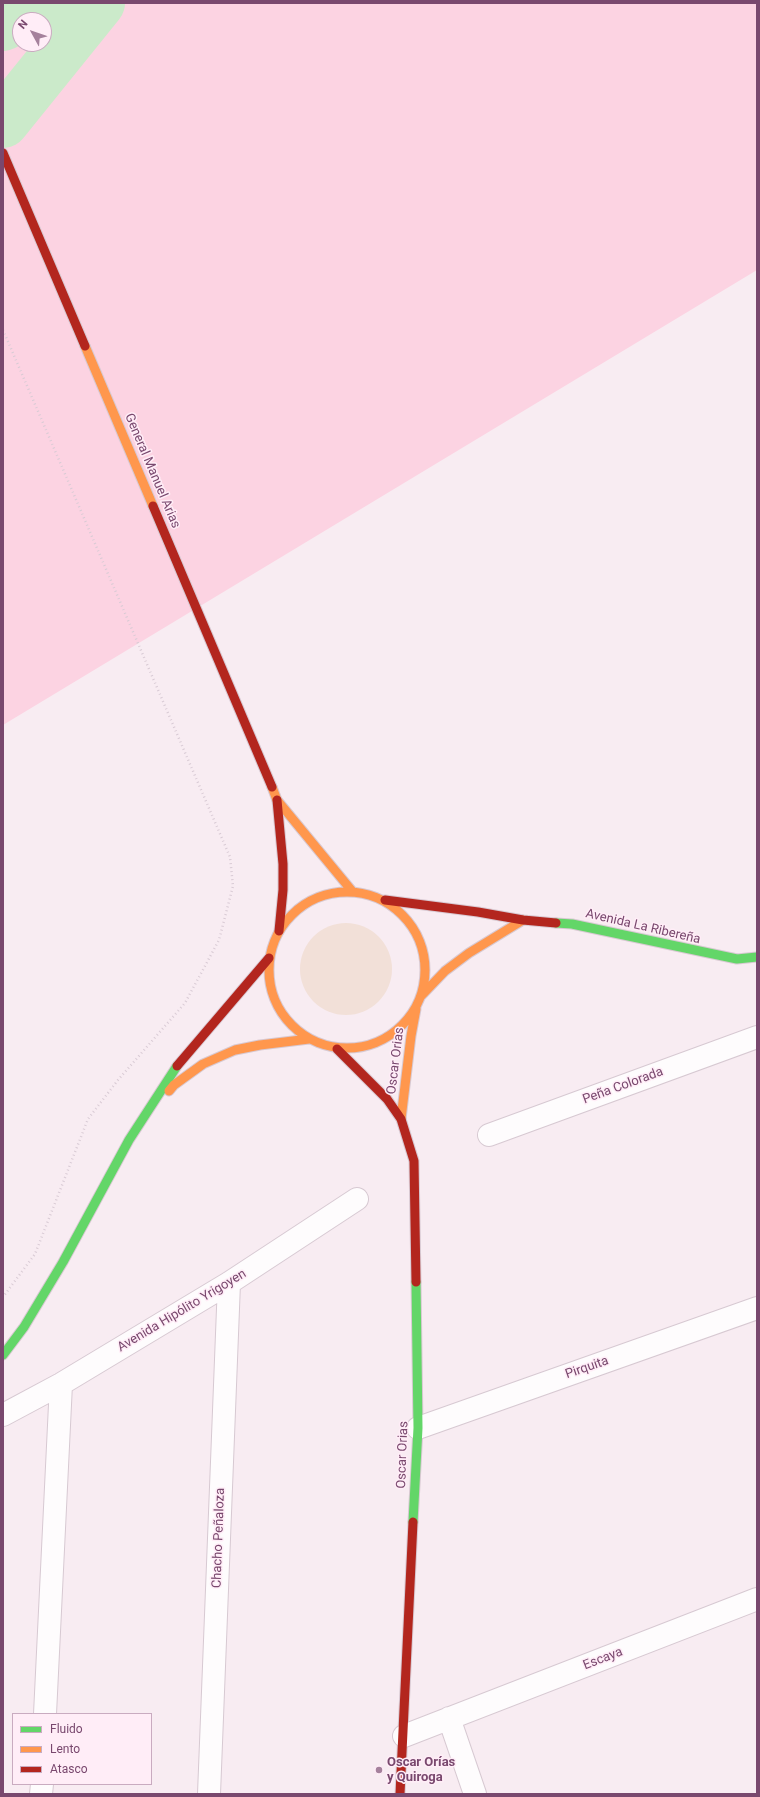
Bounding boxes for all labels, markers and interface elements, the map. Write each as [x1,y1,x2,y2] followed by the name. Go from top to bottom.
[12,12,52,52] north arrow
[16,17,31,32] text: N
[121,411,183,531] street label: General Manuel Arias
[584,906,702,948] street label: Avenida La Ribereña
[384,1027,408,1095] street label: Oscar Orias
[581,1064,665,1108] street label: Peña Colorada
[115,1266,249,1356] street label: Avenida Hipólito Yrigoyen
[563,1353,611,1383] street label: Pirquita
[394,1421,412,1489] street label: Oscar Orias
[209,1487,229,1589] street label: Chacho Peñaloza
[581,1644,625,1674] street label: Escaya
[12,1713,152,1785] legend
[50,1722,83,1736] text: Fluido
[50,1742,80,1756] text: Lento
[387,1755,455,1786] place label: Oscar Orías y Quiroga
[50,1762,88,1776] text: Atasco
[374,1765,384,1775] marker: Oscar Orías y Quiroga

